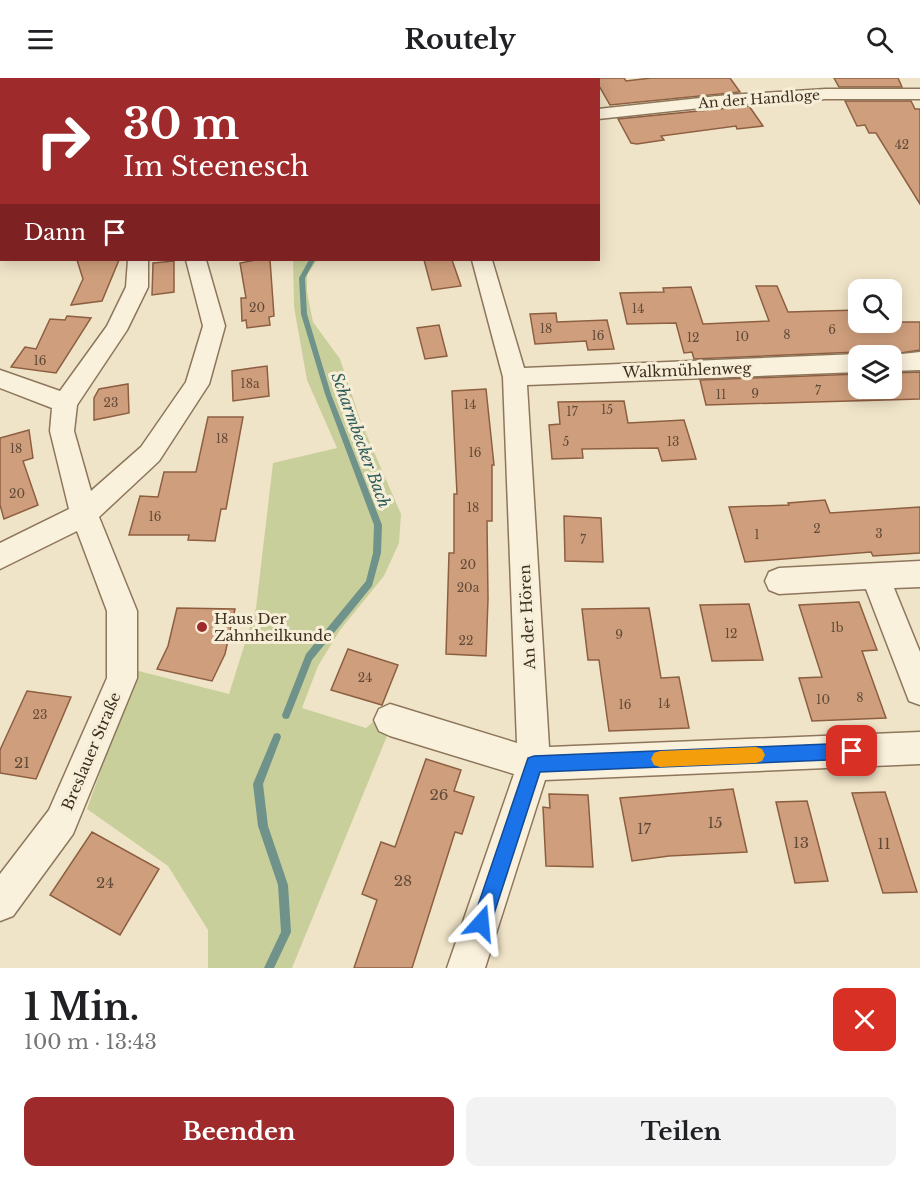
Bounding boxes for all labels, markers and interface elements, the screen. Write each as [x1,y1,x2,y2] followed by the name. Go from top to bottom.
[24,23,57,56] icon: menu
[404,23,516,56] text: Routely
[863,23,896,56] icon: search
[696,86,821,112] street label: An der Handloge
[123,98,239,150] text: 30 m
[24,102,102,180] icon: right
[895,137,909,152] house number: 42
[123,150,309,183] text: Im Steenesch
[98,216,131,249] icon: arrive
[24,219,86,246] text: Dann
[848,279,902,399] map controls
[848,279,902,333] button: search
[249,300,265,315] house number: 20
[632,301,644,316] house number: 14
[540,321,552,336] house number: 18
[828,322,836,337] house number: 6
[783,327,791,342] house number: 8
[591,328,605,343] house number: 16
[735,329,749,344] house number: 10
[687,330,699,345] house number: 12
[848,345,902,399] button: layers
[33,353,47,368] house number: 16
[621,358,753,382] street label: Walkmühlenweg
[327,369,395,511] water label: Scharmbecker Bach
[240,376,260,391] house number: 18a
[815,383,822,398] house number: 7
[751,386,759,401] house number: 9
[716,387,726,402] house number: 11
[104,395,118,410] house number: 23
[464,397,476,412] house number: 14
[601,402,613,417] house number: 15
[566,404,579,419] house number: 17
[216,431,228,446] house number: 18
[563,434,570,449] house number: 5
[667,434,679,449] house number: 13
[10,441,22,456] house number: 18
[468,445,482,460] house number: 16
[9,486,25,501] house number: 20
[467,500,479,515] house number: 18
[148,509,162,524] house number: 16
[813,521,821,536] house number: 2
[875,526,883,541] house number: 3
[754,527,760,542] house number: 1
[580,532,587,547] house number: 7
[460,557,476,572] house number: 20
[515,564,539,671] street label: An der Hören
[457,580,480,595] house number: 20a
[214,609,332,645] place label: Haus Der Zahnheilkunde
[195,620,209,634] marker: Haus Der Zahnheilkunde
[830,620,844,635] house number: 1b
[725,626,737,641] house number: 12
[615,627,623,642] house number: 9
[459,633,473,648] house number: 22
[358,670,372,685] house number: 24
[58,689,124,813] street label: Breslauer Straße
[856,690,864,705] house number: 8
[816,692,830,707] house number: 10
[658,696,670,711] house number: 14
[618,697,632,712] house number: 16
[33,707,47,722] house number: 23
[826,725,877,776] pin
[835,734,868,767] icon: arrive
[14,753,30,772] house number: 21
[430,785,448,804] house number: 26
[707,813,723,832] house number: 15
[637,819,652,838] house number: 17
[793,833,809,852] house number: 13
[877,834,891,853] house number: 11
[394,871,412,890] house number: 28
[96,873,114,892] house number: 24
[449,891,513,955] position arrow
[24,985,139,1030] text: 1 Min.
[833,988,896,1051] button: close
[24,1030,157,1054] text: 100 m · 13:43
[24,1097,454,1166] button: Beenden
[466,1097,896,1166] button: Teilen

